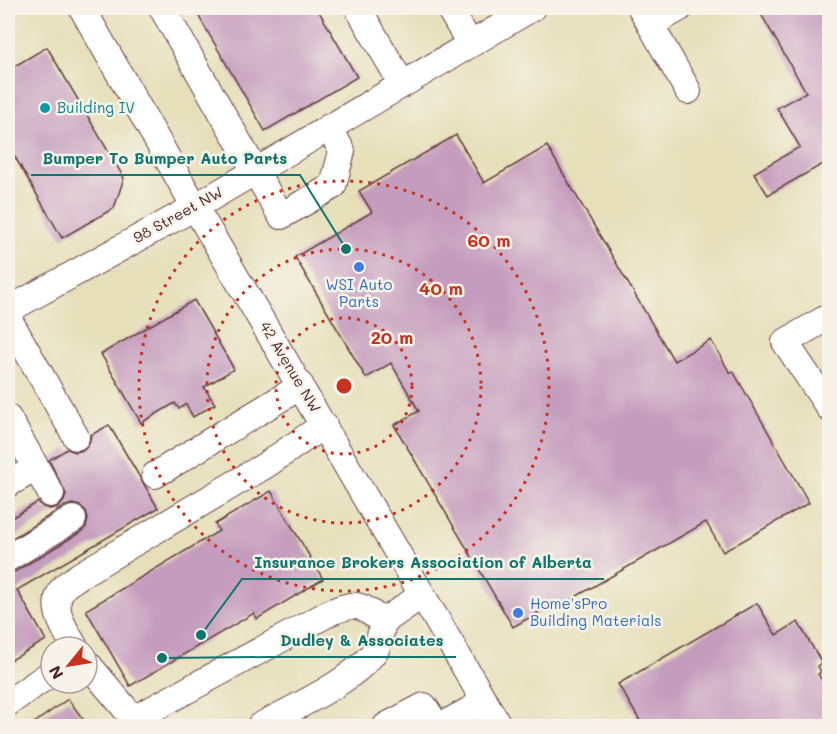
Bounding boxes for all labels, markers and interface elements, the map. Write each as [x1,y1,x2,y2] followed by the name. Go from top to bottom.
[57,97,135,117] place label: Building IV
[38,101,52,115] marker: Building IV
[31,141,300,175] callout: Bumper To Bumper Auto Parts
[43,147,287,168] text: Bumper To Bumper Auto Parts
[129,181,226,247] street label: 98 Street NW
[467,228,511,252] text: 60 m
[352,260,366,274] marker: WSI Auto Parts
[325,274,393,311] place label: WSI Auto Parts
[419,276,463,300] text: 40 m
[256,317,326,416] street label: 42 Avenue NW
[371,325,413,349] text: 20 m
[334,376,354,396] centre of rings
[242,545,604,579] callout: Insurance Brokers Association of Alberta
[254,551,592,572] text: Insurance Brokers Association of Alberta
[530,593,662,630] place label: Home'sPro Building Materials
[511,606,525,620] marker: Home'sPro Building Materials
[268,623,456,657] callout: Dudley & Associates
[280,629,444,650] text: Dudley & Associates
[39,635,99,695] north arrow
[43,662,68,683] text: N

